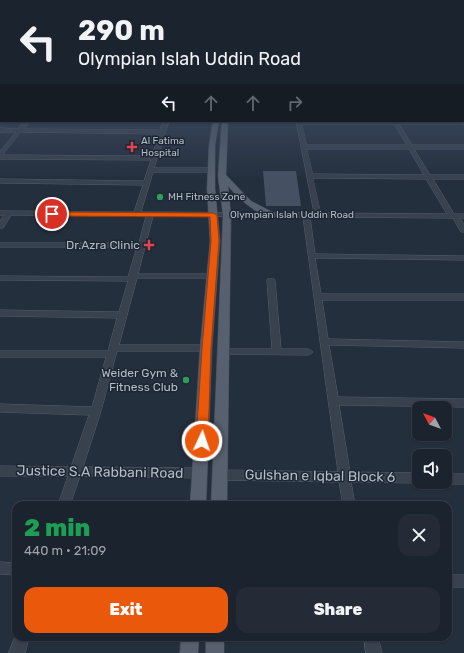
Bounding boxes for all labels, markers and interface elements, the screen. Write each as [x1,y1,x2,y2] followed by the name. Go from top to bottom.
[78,14,165,47] text: 290 m
[12,16,64,68] icon: left
[78,48,301,70] text: Olympian Islah Uddin Road
[158,92,180,114] icon: left
[200,92,222,114] icon: ahead
[242,92,264,114] icon: ahead
[284,92,306,114] icon: right
[141,135,184,159] place label: Al Fatima Hospital
[126,141,138,153] marker: Al Fatima Hospital
[168,191,246,203] place label: MH Fitness Zone
[155,192,165,202] marker: MH Fitness Zone
[35,197,69,231] pin
[41,203,63,225] icon: arrive
[230,209,354,221] street label: Olympian Islah Uddin Road
[66,238,140,252] place label: Dr.Azra Clinic
[143,239,155,251] marker: Dr.Azra Clinic
[101,366,179,394] place label: Weider Gym & Fitness Club
[181,375,191,385] marker: Weider Gym & Fitness Club
[412,401,452,441] north arrow
[412,401,452,489] map controls
[181,420,223,462] position arrow
[412,449,452,489] button: sound
[17,462,183,482] street label: Justice S.A Rabbani Road
[245,466,395,486] street label: Gulshan e Iqbal Block 6
[24,514,90,542] text: 2 min
[398,514,440,556] button: close
[24,543,106,558] text: 440 m · 21:09
[24,587,228,633] button: Exit
[236,587,440,633] button: Share

